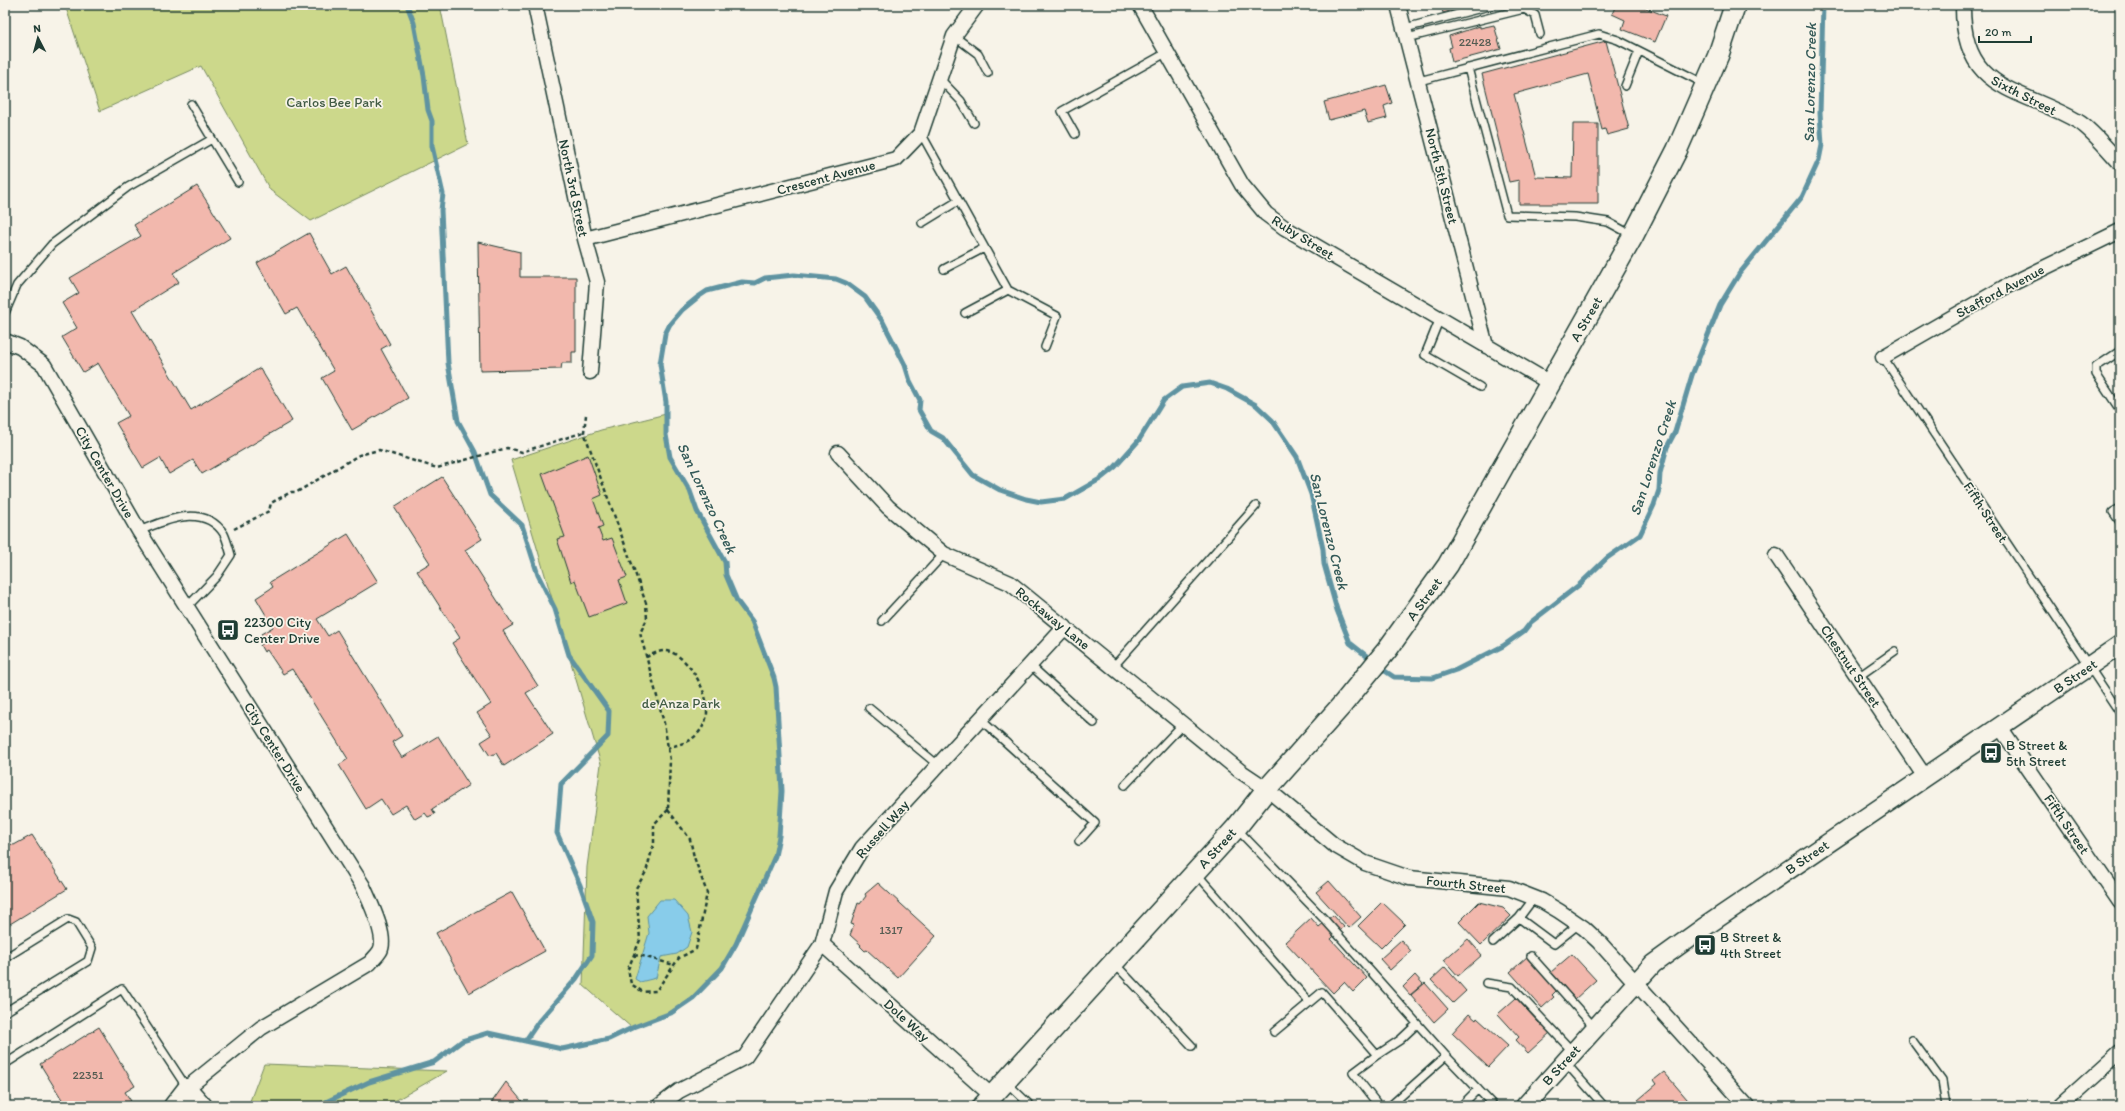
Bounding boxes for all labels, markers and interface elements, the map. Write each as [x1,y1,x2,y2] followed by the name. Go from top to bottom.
[18,18,58,58] north arrow
[1979,18,2031,44] scale bar
[33,22,41,35] text: N
[1800,22,1820,143] water label: San Lorenzo Creek
[1985,25,2012,39] text: 20 m
[1459,35,1492,49] house number: 22428
[1988,72,2059,119] street label: Sixth Street
[286,94,382,111] park label: Carlos Bee Park
[1421,126,1462,226] street label: North 5th Street
[555,138,592,238] street label: North 3rd Street
[775,156,878,199] street label: Crescent Avenue
[1268,212,1337,263] street label: Ruby Street
[1953,261,2048,322] street label: Stafford Avenue
[1567,294,1606,345] street label: A Street
[1626,397,1680,518] water label: San Lorenzo Creek
[71,423,138,521] street label: City Center Drive
[673,440,741,557] water label: San Lorenzo Creek
[1306,471,1353,593] water label: San Lorenzo Creek
[1960,479,2011,546] street label: Fifth Street
[1403,574,1446,624] street label: A Street
[1012,583,1094,654] street label: Rockaway Lane
[244,614,320,647] place label: 22300 City Center Drive
[215,617,241,643] bus stop icon: 22300 City Center Drive
[1817,622,1884,711] street label: Chestnut Street
[2050,656,2100,697] street label: B Street
[642,695,720,712] park label: de Anza Park
[240,699,309,796] street label: City Center Drive
[2006,737,2067,770] place label: B Street & 5th Street
[1978,740,2004,766] bus stop icon: B Street & 5th Street
[2040,791,2093,858] street label: Fifth Street
[852,796,913,862] street label: Russell Way
[1195,824,1240,872] street label: A Street
[1782,837,1832,878] street label: B Street
[1425,872,1507,897] street label: Fourth Street
[879,923,903,937] house number: 1317
[1720,929,1781,962] place label: B Street & 4th Street
[1692,932,1718,958] bus stop icon: B Street & 4th Street
[880,995,933,1046] street label: Dole Way
[1539,1041,1584,1089] street label: B Street
[72,1068,104,1082] house number: 22351

